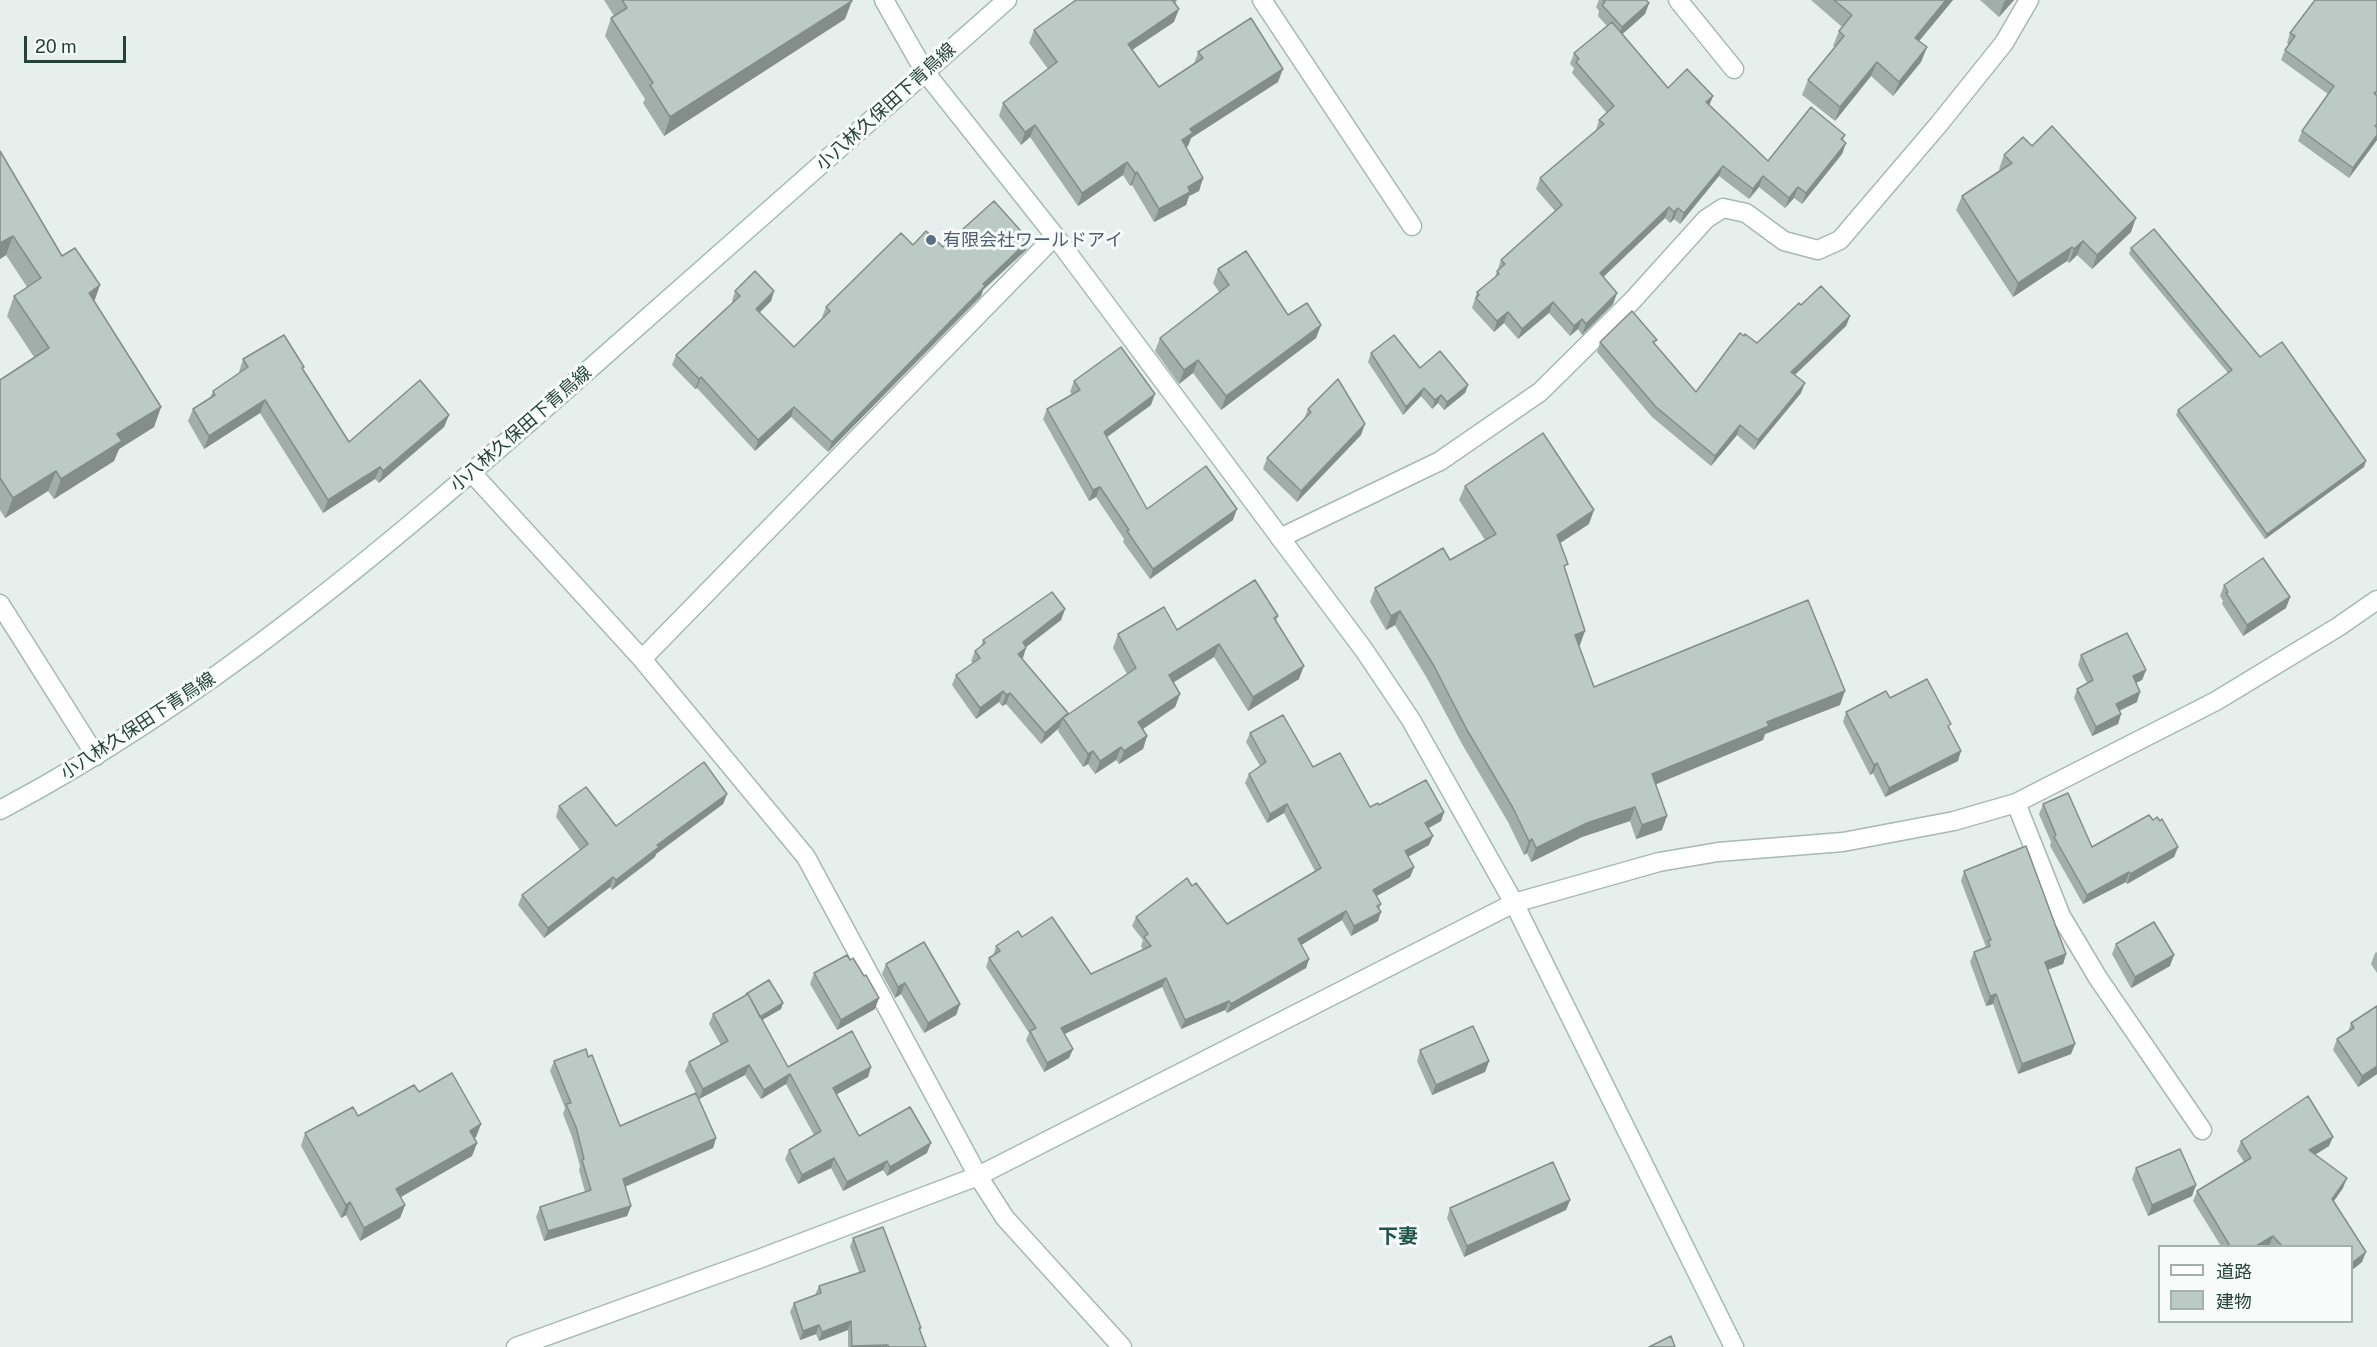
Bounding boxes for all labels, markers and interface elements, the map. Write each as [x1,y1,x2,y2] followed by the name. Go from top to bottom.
[27,24,129,62] scale bar
[35,36,77,57] text: 20 m
[812,39,960,175] street label: 小八林久保田下青鳥線
[943,229,1123,251] place label: 有限会社ワールドアイ
[924,233,938,247] marker: 有限会社ワールドアイ
[446,362,596,496] street label: 小八林久保田下青鳥線
[57,668,219,784] street label: 小八林久保田下青鳥線
[1378,1225,1418,1249] district label: 下妻
[2158,1245,2353,1323] legend
[2216,1261,2252,1282] text: 道路
[2216,1291,2252,1312] text: 建物

